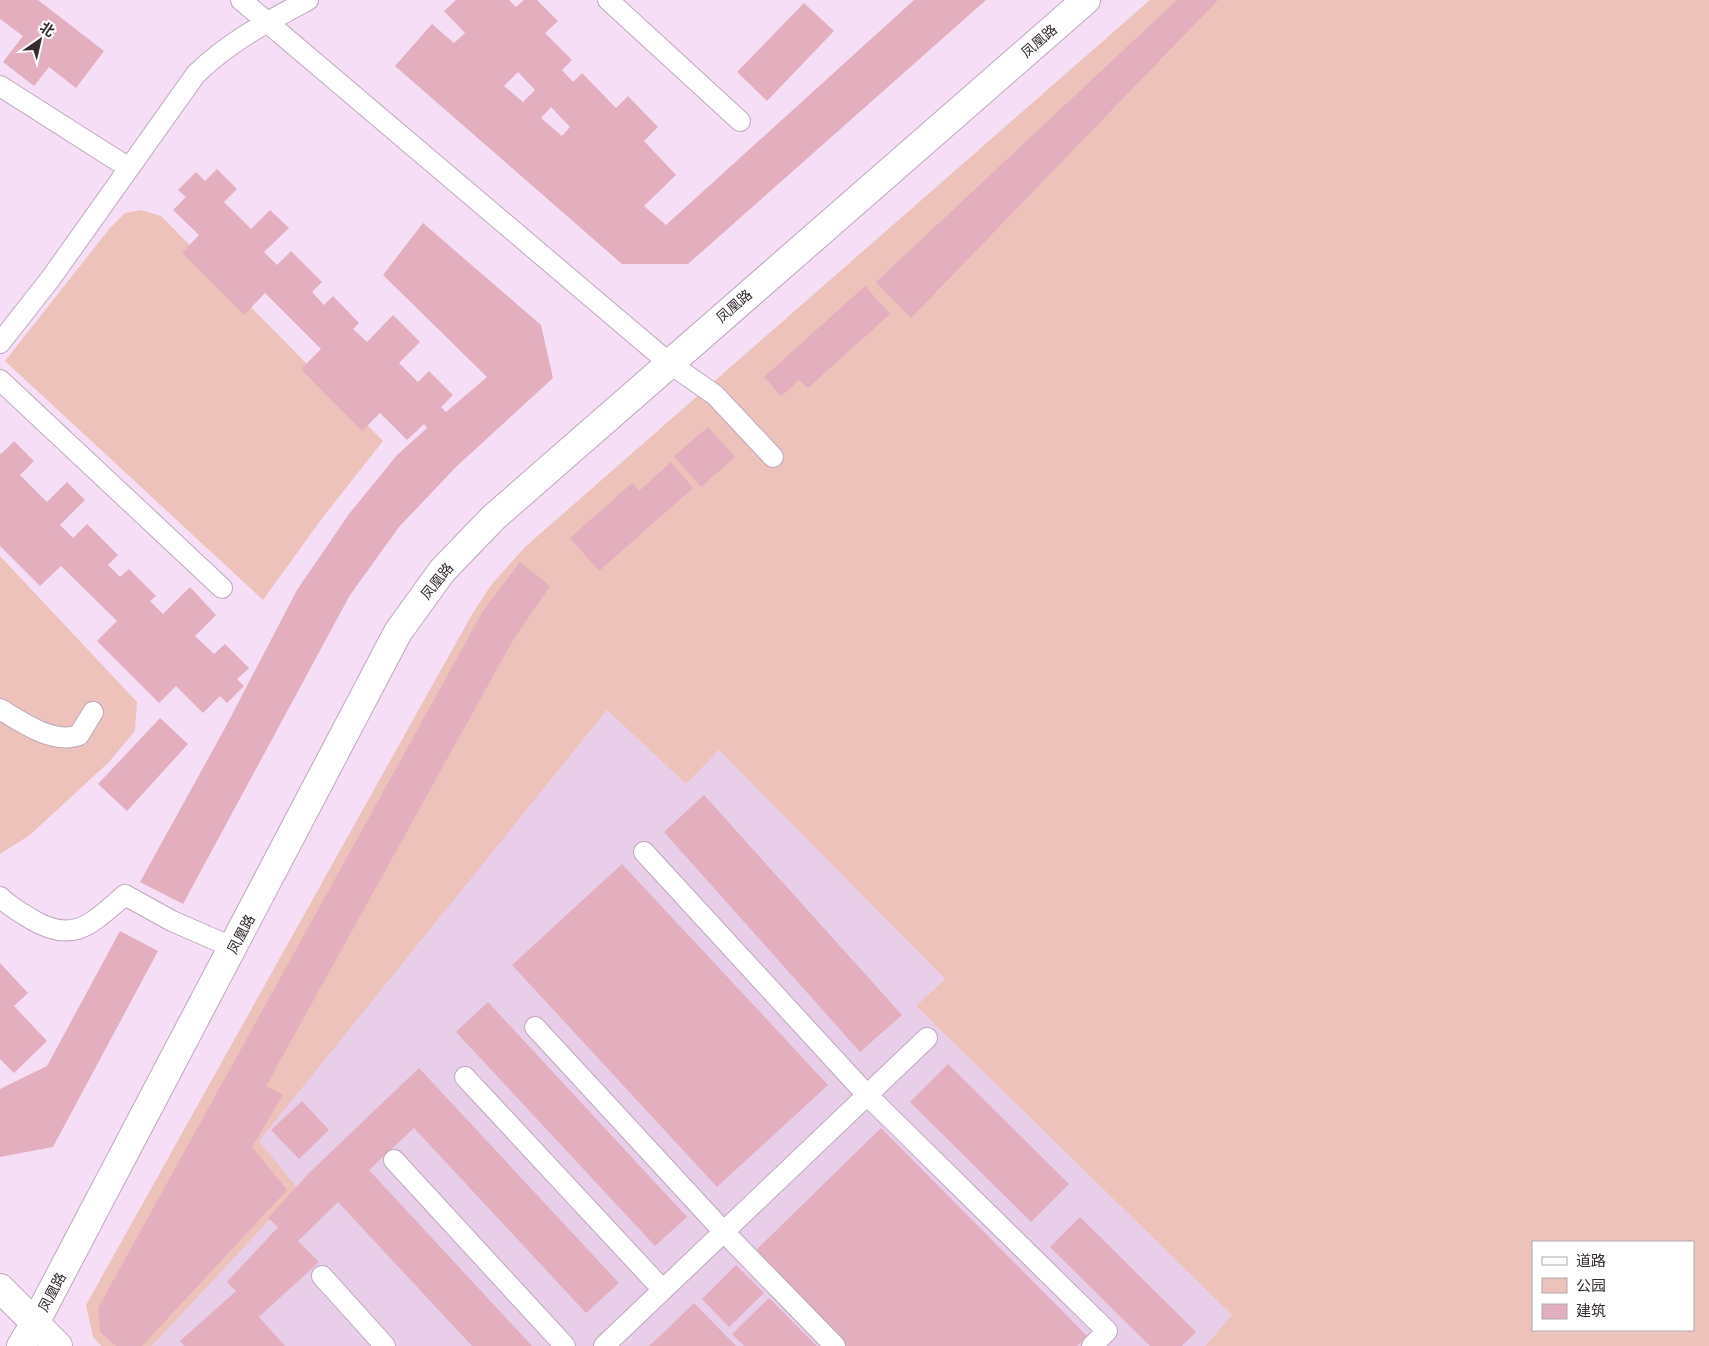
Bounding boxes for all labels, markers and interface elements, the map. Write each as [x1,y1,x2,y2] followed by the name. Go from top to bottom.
[15,15,65,65] north arrow
[36,17,59,41] text: 北
[1017,20,1061,62] street label: 凤凰路
[712,285,756,327] street label: 凤凰路
[416,558,458,604] street label: 凤凰路
[222,911,260,957] street label: 凤凰路
[1532,1241,1694,1331] legend
[1576,1250,1606,1271] text: 道路
[33,1269,71,1315] street label: 凤凰路
[1576,1275,1606,1296] text: 公园
[1576,1300,1606,1321] text: 建筑

